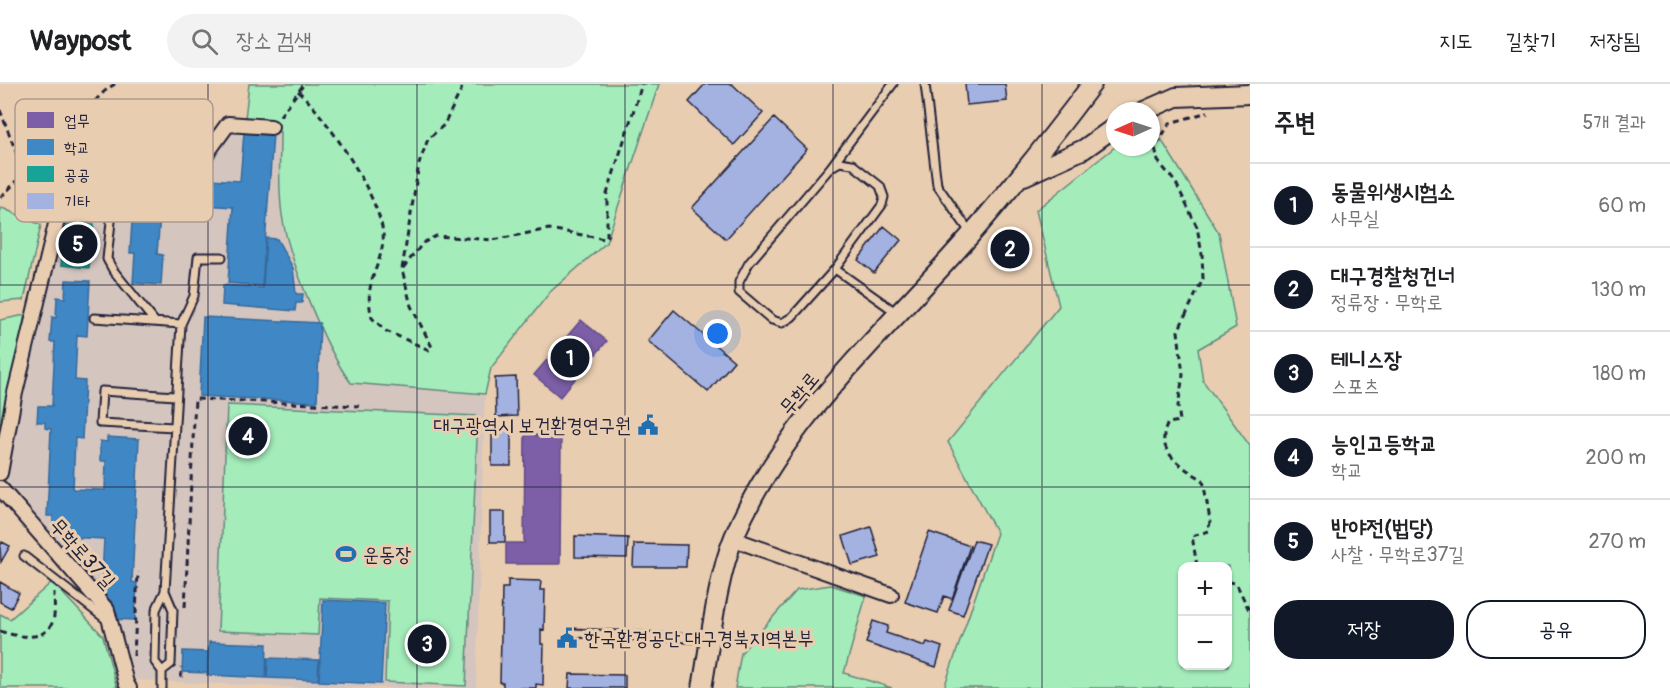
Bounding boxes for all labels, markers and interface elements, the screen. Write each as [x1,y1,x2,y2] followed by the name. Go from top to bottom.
[167,14,587,68] search box
[30,24,131,59] text: Waypost
[188,25,221,58] icon: search
[236,27,312,55] text: 장소 검색
[1439,28,1473,55] text: 지도
[1506,28,1556,55] text: 길찾기
[1589,28,1640,55] text: 저장됨
[15,99,213,222] legend
[1106,102,1160,156] north arrow
[1274,107,1316,139] text: 주변
[1583,110,1646,135] text: 5개 결과
[64,111,90,131] text: 업무
[64,138,90,158] text: 학교
[64,165,90,185] text: 공공
[1331,178,1455,206] text: 동물위생시험소
[64,192,90,212] text: 기타
[1290,193,1297,218] text: 1
[1599,193,1646,218] text: 60 m
[1331,206,1379,231] text: 사무실
[58,222,98,266] pin: 5
[990,226,1030,272] pin: 2
[1331,262,1455,290] text: 대구경찰청건너
[1288,277,1299,302] text: 2
[1591,277,1646,302] text: 130 m
[1331,290,1443,315] text: 정류장 · 무학로
[703,319,732,348] your location
[550,336,590,380] pin: 1
[1331,346,1402,374] text: 테니스장
[1288,361,1299,386] text: 3
[1592,361,1646,386] text: 180 m
[774,367,824,420] street label: 무학로
[1331,374,1379,399] text: 스포츠
[434,413,631,438] place label: 대구광역시 보건환경연구원
[636,413,660,437] public building icon: 대구광역시 보건환경연구원
[228,414,268,458] pin: 4
[1331,430,1437,458] text: 능인고등학교
[1288,445,1299,470] text: 4
[1585,445,1646,470] text: 200 m
[1331,458,1363,483] text: 학교
[45,513,121,594] street label: 무학로37길
[1331,514,1434,542] text: 반야전(법당)
[1288,529,1299,554] text: 5
[1588,529,1646,554] text: 270 m
[334,542,358,566] sports icon: 운동장
[363,542,411,567] place label: 운동장
[1331,542,1464,567] text: 사찰 · 무학로37길
[1178,562,1232,670] map controls
[1178,562,1232,616] button: +
[1274,600,1454,659] button: 저장
[1466,600,1646,659] button: 공유
[1178,616,1232,670] button: −
[408,622,446,666] pin: 3
[555,626,579,650] public building icon: 한국환경공단 대구경북지역본부
[584,626,814,651] place label: 한국환경공단 대구경북지역본부

